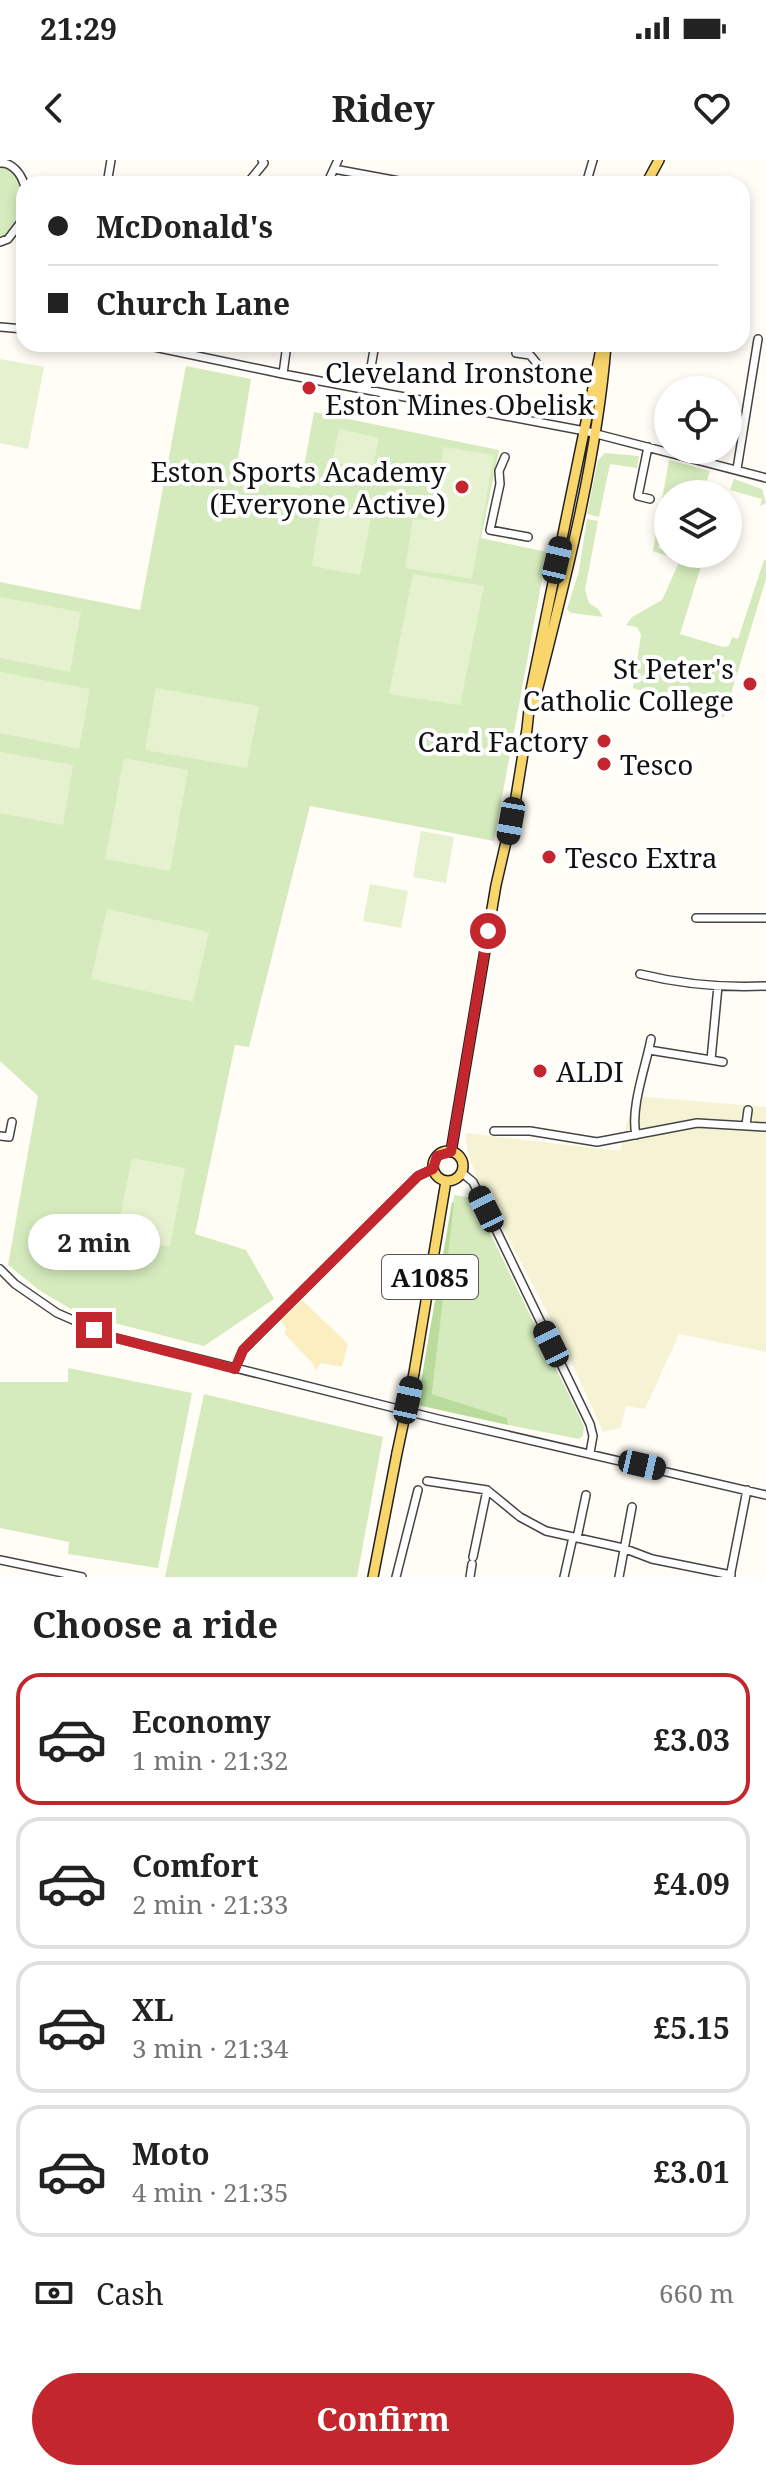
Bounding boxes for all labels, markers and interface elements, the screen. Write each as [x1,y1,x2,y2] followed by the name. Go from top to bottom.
[40,8,117,49] text: 21:29
[331,84,435,133] text: Ridey
[32,86,76,130] icon: back
[690,86,734,130] icon: heart
[96,206,273,247] text: McDonald's
[96,283,290,324] text: Church Lane
[325,353,595,423] place label: Cleveland Ironstone Eston Mines Obelisk
[654,376,742,568] map controls
[654,376,742,464] button: locate
[300,379,318,397] marker: Cleveland Ironstone Eston Mines Obelisk
[150,452,446,522] place label: Eston Sports Academy (Everyone Active)
[453,478,471,496] marker: Eston Sports Academy (Everyone Active)
[654,480,742,568] button: layers
[540,534,574,586] car
[523,649,734,719] place label: St Peter's Catholic College
[741,675,759,693] marker: St Peter's Catholic College
[417,722,588,760] place label: Card Factory
[595,732,613,750] marker: Card Factory
[620,745,693,783] place label: Tesco
[595,755,613,773] marker: Tesco
[495,795,527,847] car
[565,838,717,876] place label: Tesco Extra
[540,848,558,866] marker: Tesco Extra
[470,913,506,949] route start
[556,1052,624,1090] place label: ALDI
[531,1062,549,1080] marker: ALDI
[465,1182,507,1236] car
[28,1214,160,1270] callout: 2 min
[57,1224,131,1260] text: 2 min
[382,1255,478,1299] road number: A1085
[76,1312,112,1348] route end
[530,1317,572,1371] car
[391,1374,425,1426] car
[616,1448,668,1482] car
[32,1600,278,1649] text: Choose a ride
[132,1701,271,1742] text: Economy
[36,1703,108,1775] icon: car
[654,1719,730,1760] text: £3.03
[132,1742,289,1778] text: 1 min · 21:32
[132,1845,259,1886] text: Comfort
[36,1847,108,1919] icon: car
[654,1863,730,1904] text: £4.09
[132,1886,289,1922] text: 2 min · 21:33
[132,1989,174,2030] text: XL
[36,1991,108,2063] icon: car
[654,2007,730,2048] text: £5.15
[132,2030,289,2066] text: 3 min · 21:34
[132,2133,210,2174] text: Moto
[36,2135,108,2207] icon: car
[654,2151,730,2192] text: £3.01
[132,2174,289,2210] text: 4 min · 21:35
[32,2271,76,2315] icon: cash
[96,2273,164,2314] text: Cash
[659,2275,734,2311] text: 660 m
[32,2373,734,2465] button: Confirm

